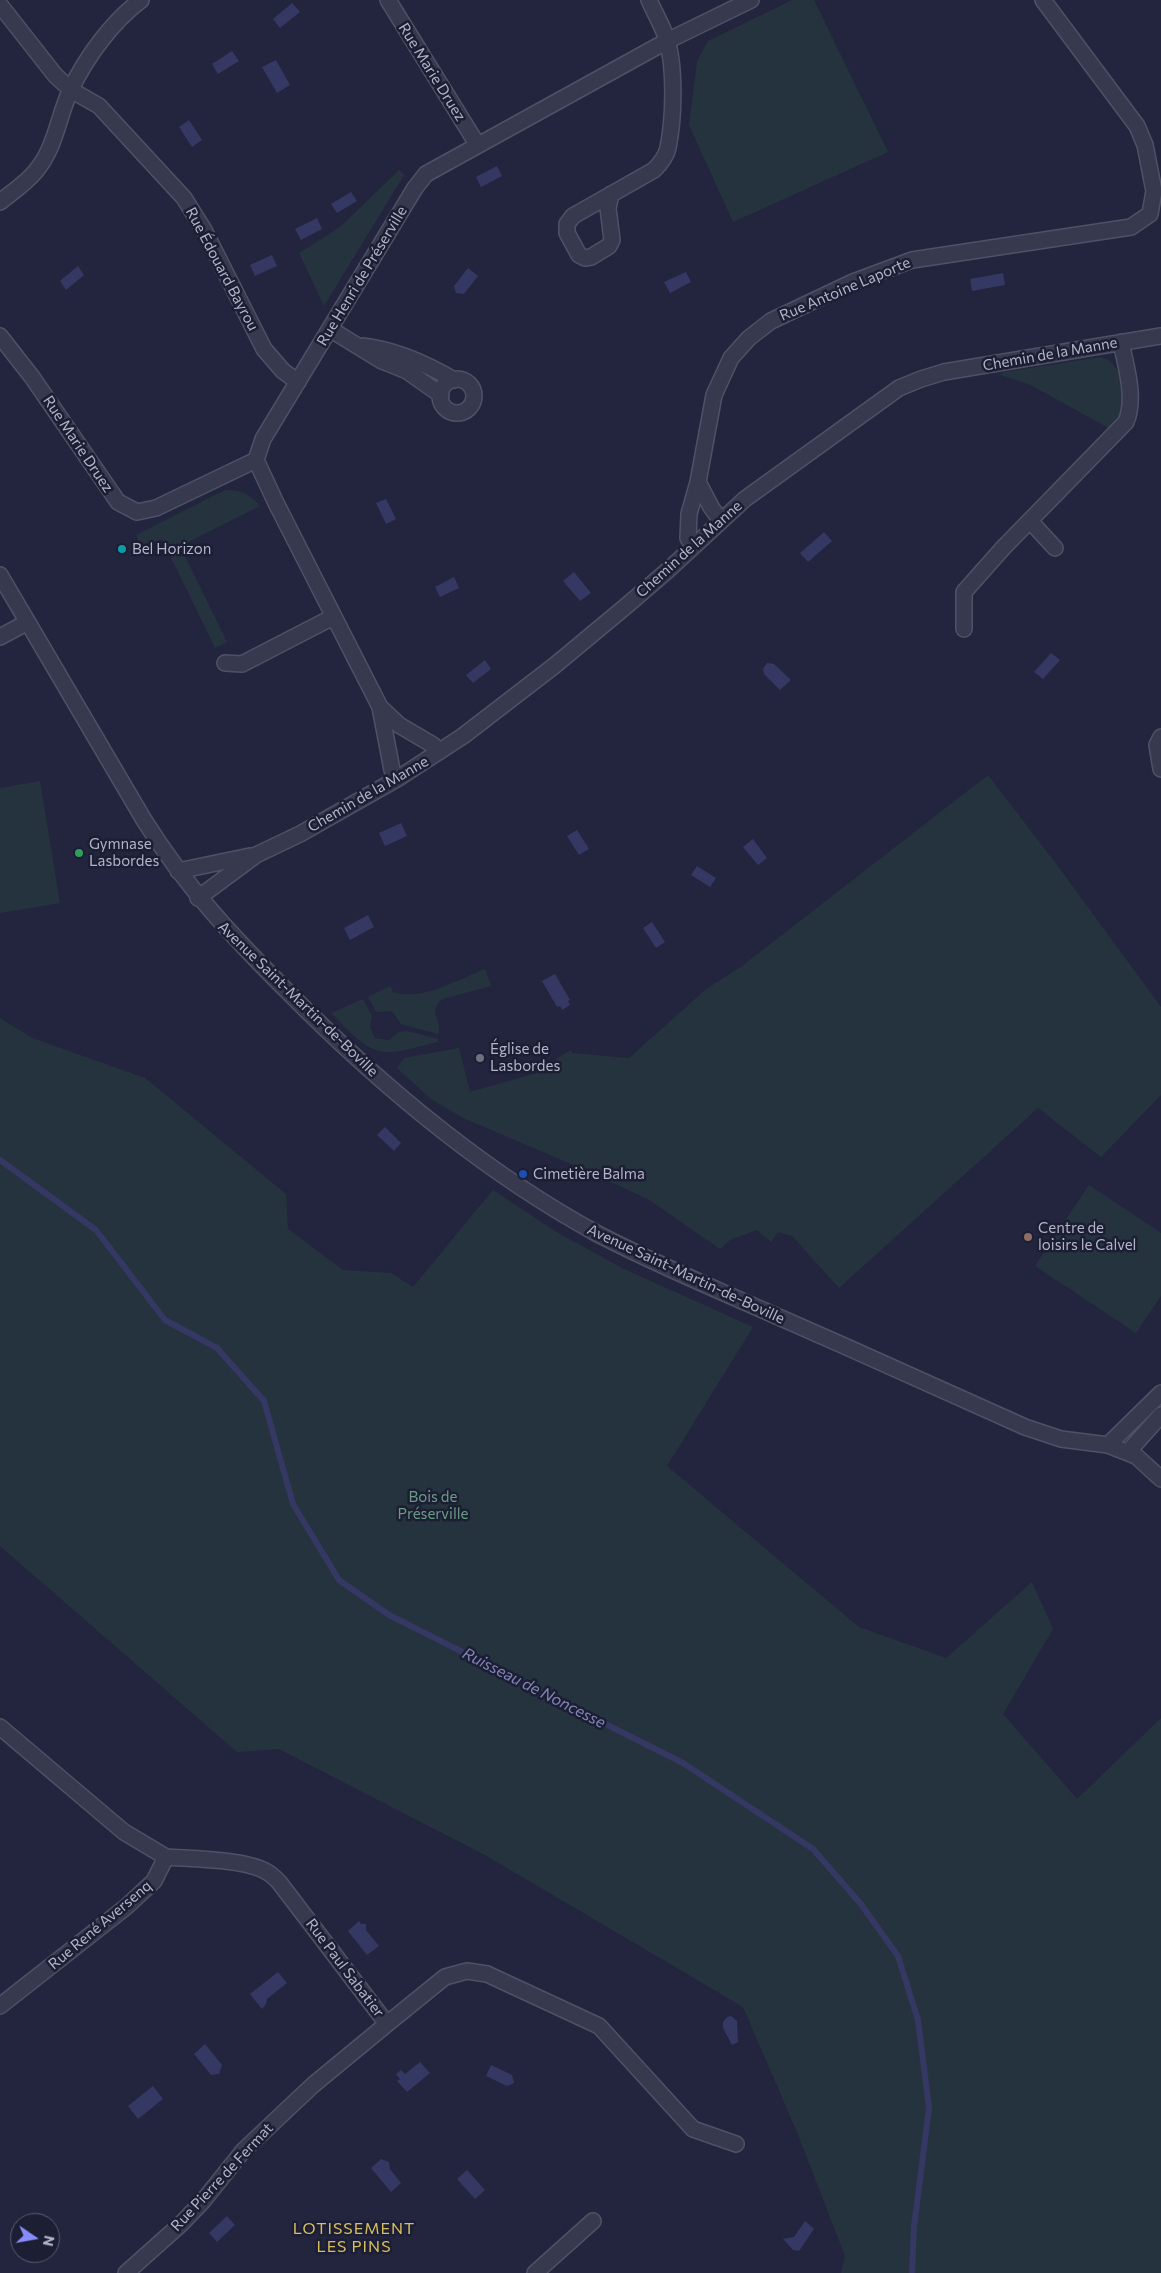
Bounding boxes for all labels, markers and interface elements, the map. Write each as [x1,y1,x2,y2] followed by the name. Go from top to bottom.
[395,19,469,125] street label: Rue Marie Druez
[313,203,411,349] street label: Rue Henri de Préserville
[182,204,262,334] street label: Rue Édouard Bayrou
[777,253,913,325] street label: Rue Antoine Laporte
[981,333,1119,375] street label: Chemin de la Manne
[39,392,117,496] street label: Rue Marie Druez
[632,497,746,601] street label: Chemin de la Manne
[132,540,211,558] place label: Bel Horizon
[116,543,128,555] marker: Bel Horizon
[304,752,432,836] street label: Chemin de la Manne
[89,835,159,870] place label: Gymnase Lasbordes
[73,847,85,859] marker: Gymnase Lasbordes
[214,918,382,1080] street label: Avenue Saint-Martin-de-Boville
[490,1040,560,1075] place label: Église de Lasbordes
[474,1052,486,1064] marker: Église de Lasbordes
[533,1165,645,1183] place label: Cimetière Balma
[517,1168,529,1180] marker: Cimetière Balma
[1038,1219,1136,1254] place label: Centre de loisirs le Calvel
[584,1220,788,1328] street label: Avenue Saint-Martin-de-Boville
[1022,1231,1034,1243] marker: Centre de loisirs le Calvel
[398,1488,468,1523] park label: Bois de Préserville
[459,1644,609,1732] water label: Ruisseau de Noncesse
[45,1877,155,1973] street label: Rue René Aversenq
[302,1915,388,2021] street label: Rue Paul Sabatier
[167,2119,277,2235] street label: Rue Pierre de Fermat
[10,2213,60,2263] north arrow
[291,2219,417,2257] district label: LOTISSEMENT LES PINS
[40,2234,59,2248] text: N

